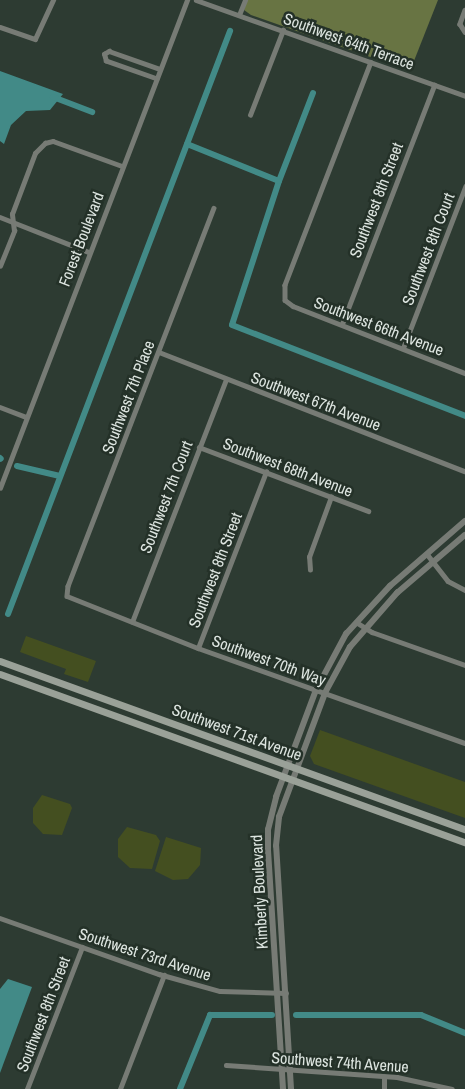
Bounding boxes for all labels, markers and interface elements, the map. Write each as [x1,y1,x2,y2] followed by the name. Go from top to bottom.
[281,8,417,74] street label: Southwest 64th Terrace
[345,140,407,260] street label: Southwest 8th Street
[54,189,108,289] street label: Forest Boulevard
[398,190,458,308] street label: Southwest 8th Court
[311,292,447,360] street label: Southwest 66th Avenue
[98,338,158,456] street label: Southwest 7th Place
[248,367,384,435] street label: Southwest 67th Avenue
[220,433,356,501] street label: Southwest 68th Avenue
[136,438,196,556] street label: Southwest 7th Court
[184,510,246,630] street label: Southwest 8th Street
[209,630,329,690] street label: Southwest 70th Way
[169,699,305,765] street label: Southwest 71st Avenue
[246,834,272,950] street label: Kimberly Boulevard
[76,923,214,985] street label: Southwest 73rd Avenue
[12,954,74,1074] street label: Southwest 8th Street
[270,1048,410,1076] street label: Southwest 74th Avenue

